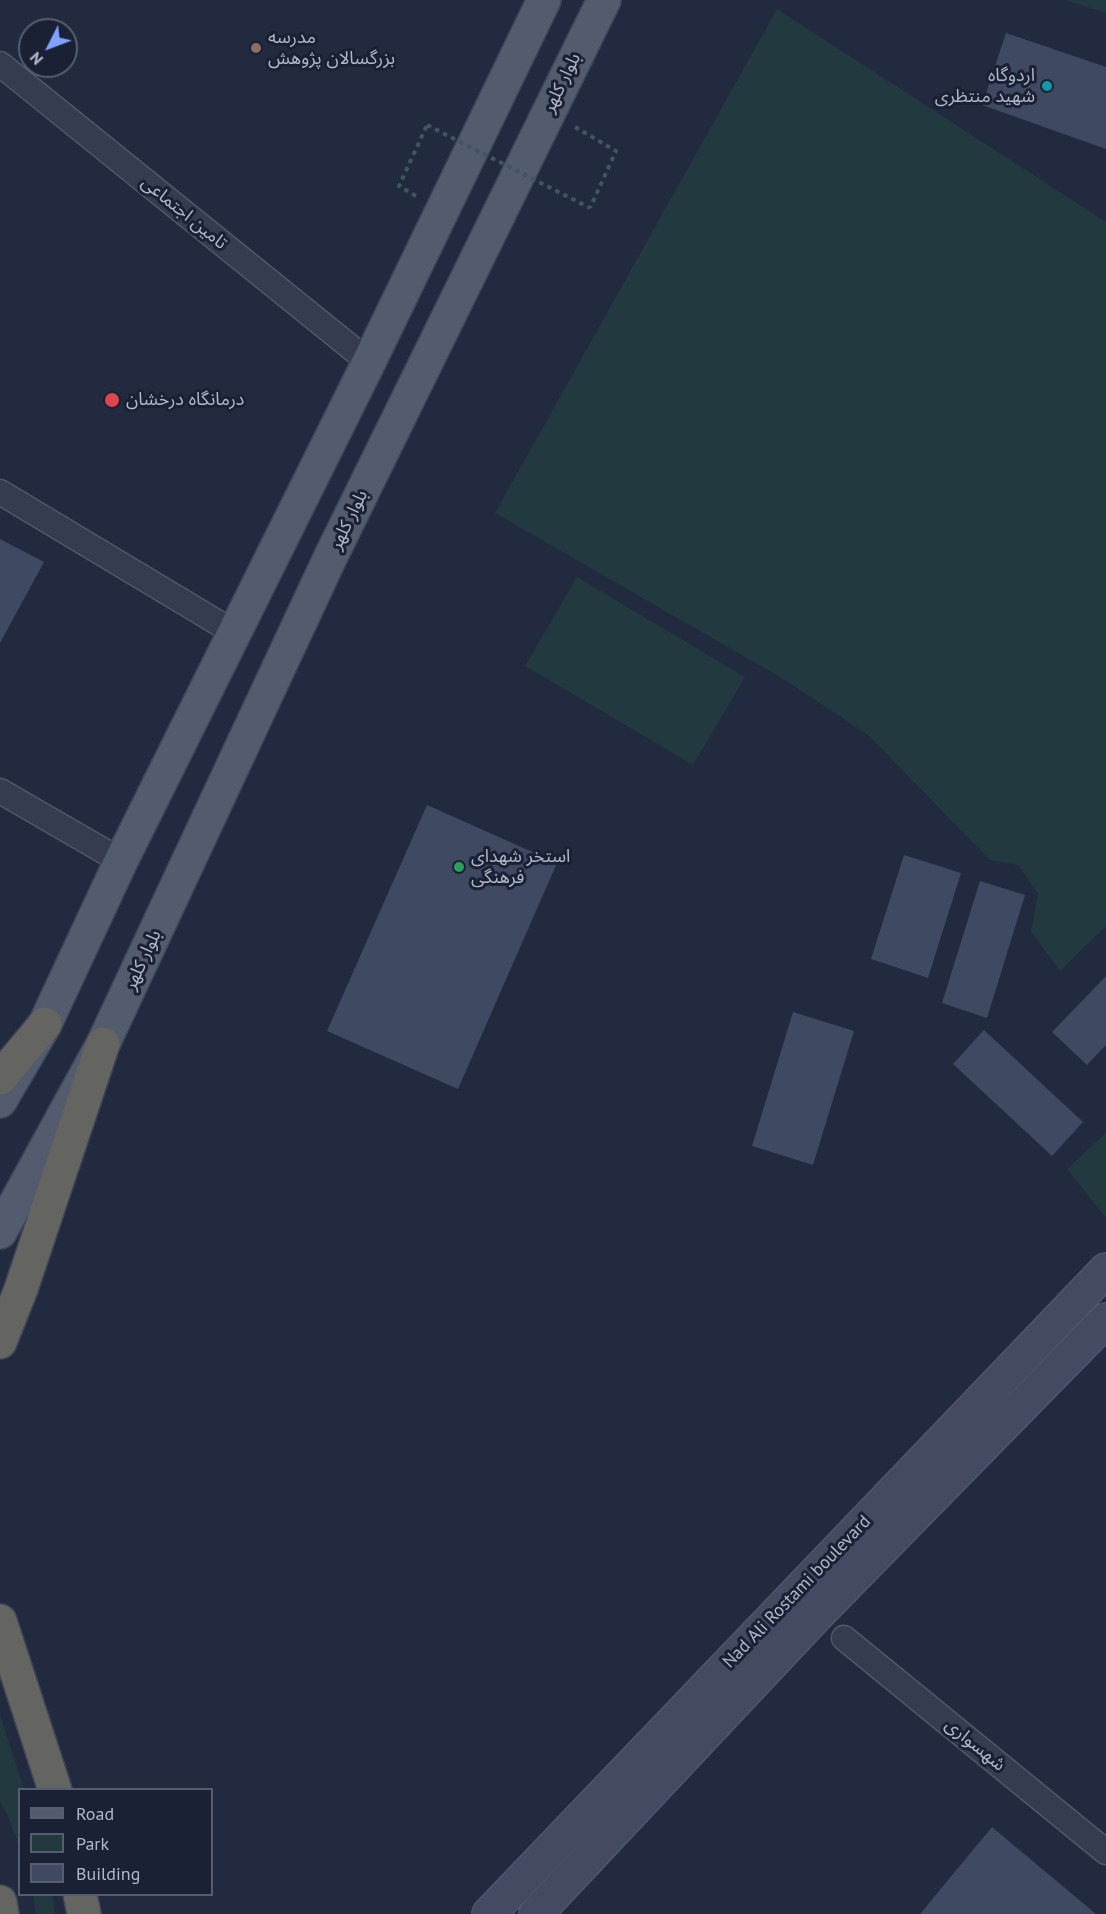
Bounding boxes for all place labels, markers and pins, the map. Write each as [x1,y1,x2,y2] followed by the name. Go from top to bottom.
[268,27,395,70] place label: مدرسه بزرگسالان پژوهش
[249,41,263,55] marker: مدرسه بزرگسالان پژوهش
[935,65,1035,107] place label: اردوگاه شهید منتظری
[1040,79,1054,93] marker: اردوگاه شهید منتظری
[126,389,244,411] place label: درمانگاه درخشان
[103,391,121,409] marker: درمانگاه درخشان
[471,846,570,888] place label: استخر شهدای فرهنگی
[452,860,466,874] marker: استخر شهدای فرهنگی

